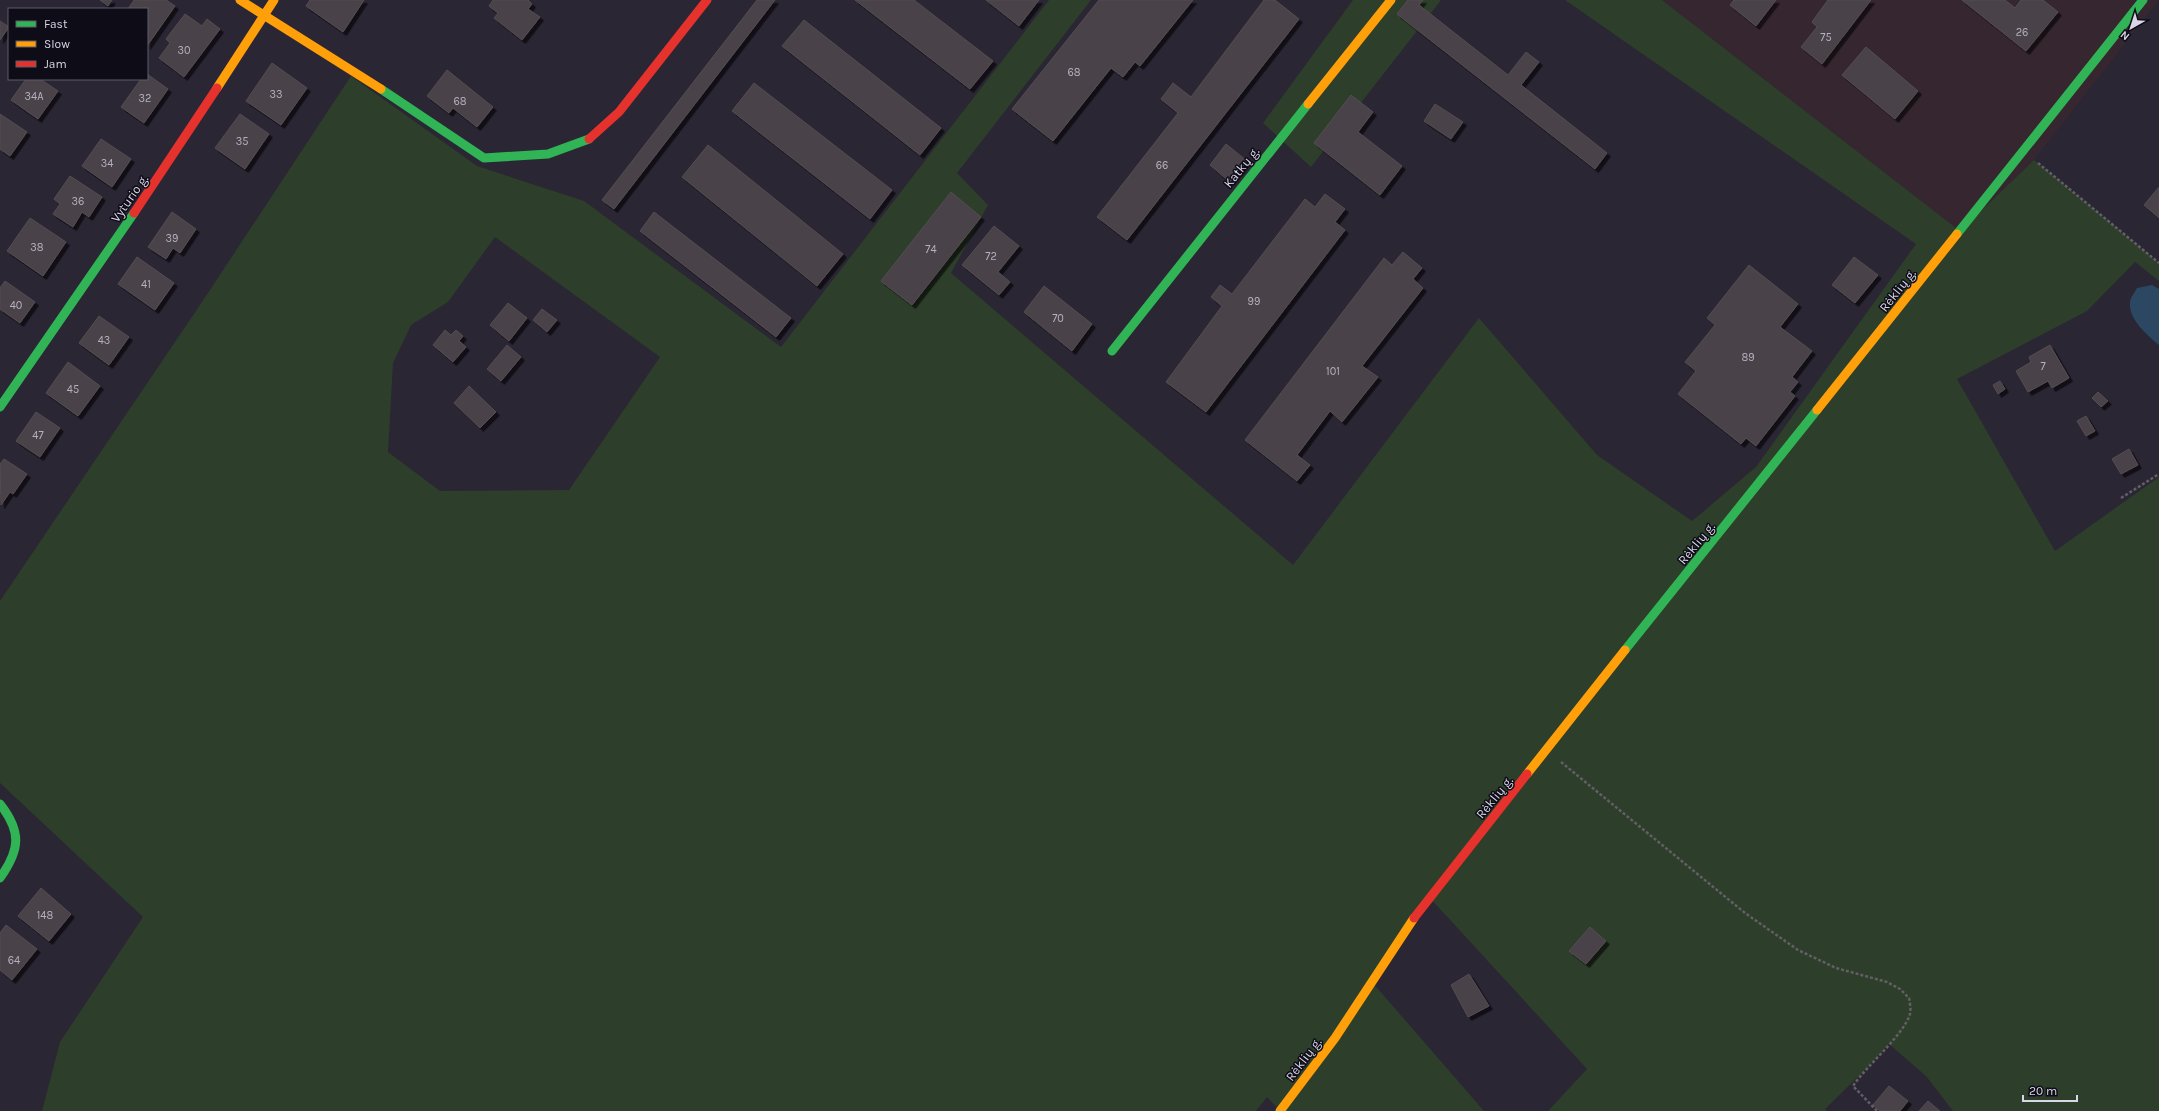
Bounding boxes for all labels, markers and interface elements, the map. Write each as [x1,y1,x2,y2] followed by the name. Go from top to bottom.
[8,8,148,80] legend
[2111,8,2151,48] north arrow
[44,17,68,31] text: Fast
[2016,26,2028,39] house number: 26
[2118,28,2132,43] text: N
[1820,31,1832,44] house number: 75
[44,37,70,51] text: Slow
[177,44,191,57] house number: 30
[44,57,67,71] text: Jam
[1067,66,1081,79] house number: 68
[270,88,283,101] house number: 33
[25,90,44,103] house number: 34A
[139,92,151,105] house number: 32
[453,95,467,108] house number: 68
[236,135,248,148] house number: 35
[1220,144,1262,191] street label: Katkų g.
[101,157,113,170] house number: 34
[1156,159,1168,172] house number: 66
[108,172,151,225] street label: Vyturio g.
[72,195,84,208] house number: 36
[166,232,178,245] house number: 39
[30,241,44,254] house number: 38
[925,243,937,256] house number: 74
[985,250,997,263] house number: 72
[1876,266,1919,315] street label: Rėklių g.
[141,278,151,291] house number: 41
[1248,295,1260,308] house number: 99
[10,299,22,312] house number: 40
[1052,312,1064,325] house number: 70
[98,334,110,347] house number: 43
[1741,351,1755,364] house number: 89
[2040,360,2046,373] house number: 7
[1326,365,1340,378] house number: 101
[67,383,79,396] house number: 45
[32,429,44,442] house number: 47
[1675,519,1718,568] street label: Rėklių g.
[1473,773,1516,822] street label: Rėklių g.
[37,909,54,922] house number: 148
[8,954,20,967] house number: 64
[1282,1035,1324,1084] street label: Rėklių g.
[2023,1077,2077,1103] scale bar
[2029,1084,2057,1098] text: 20 m

